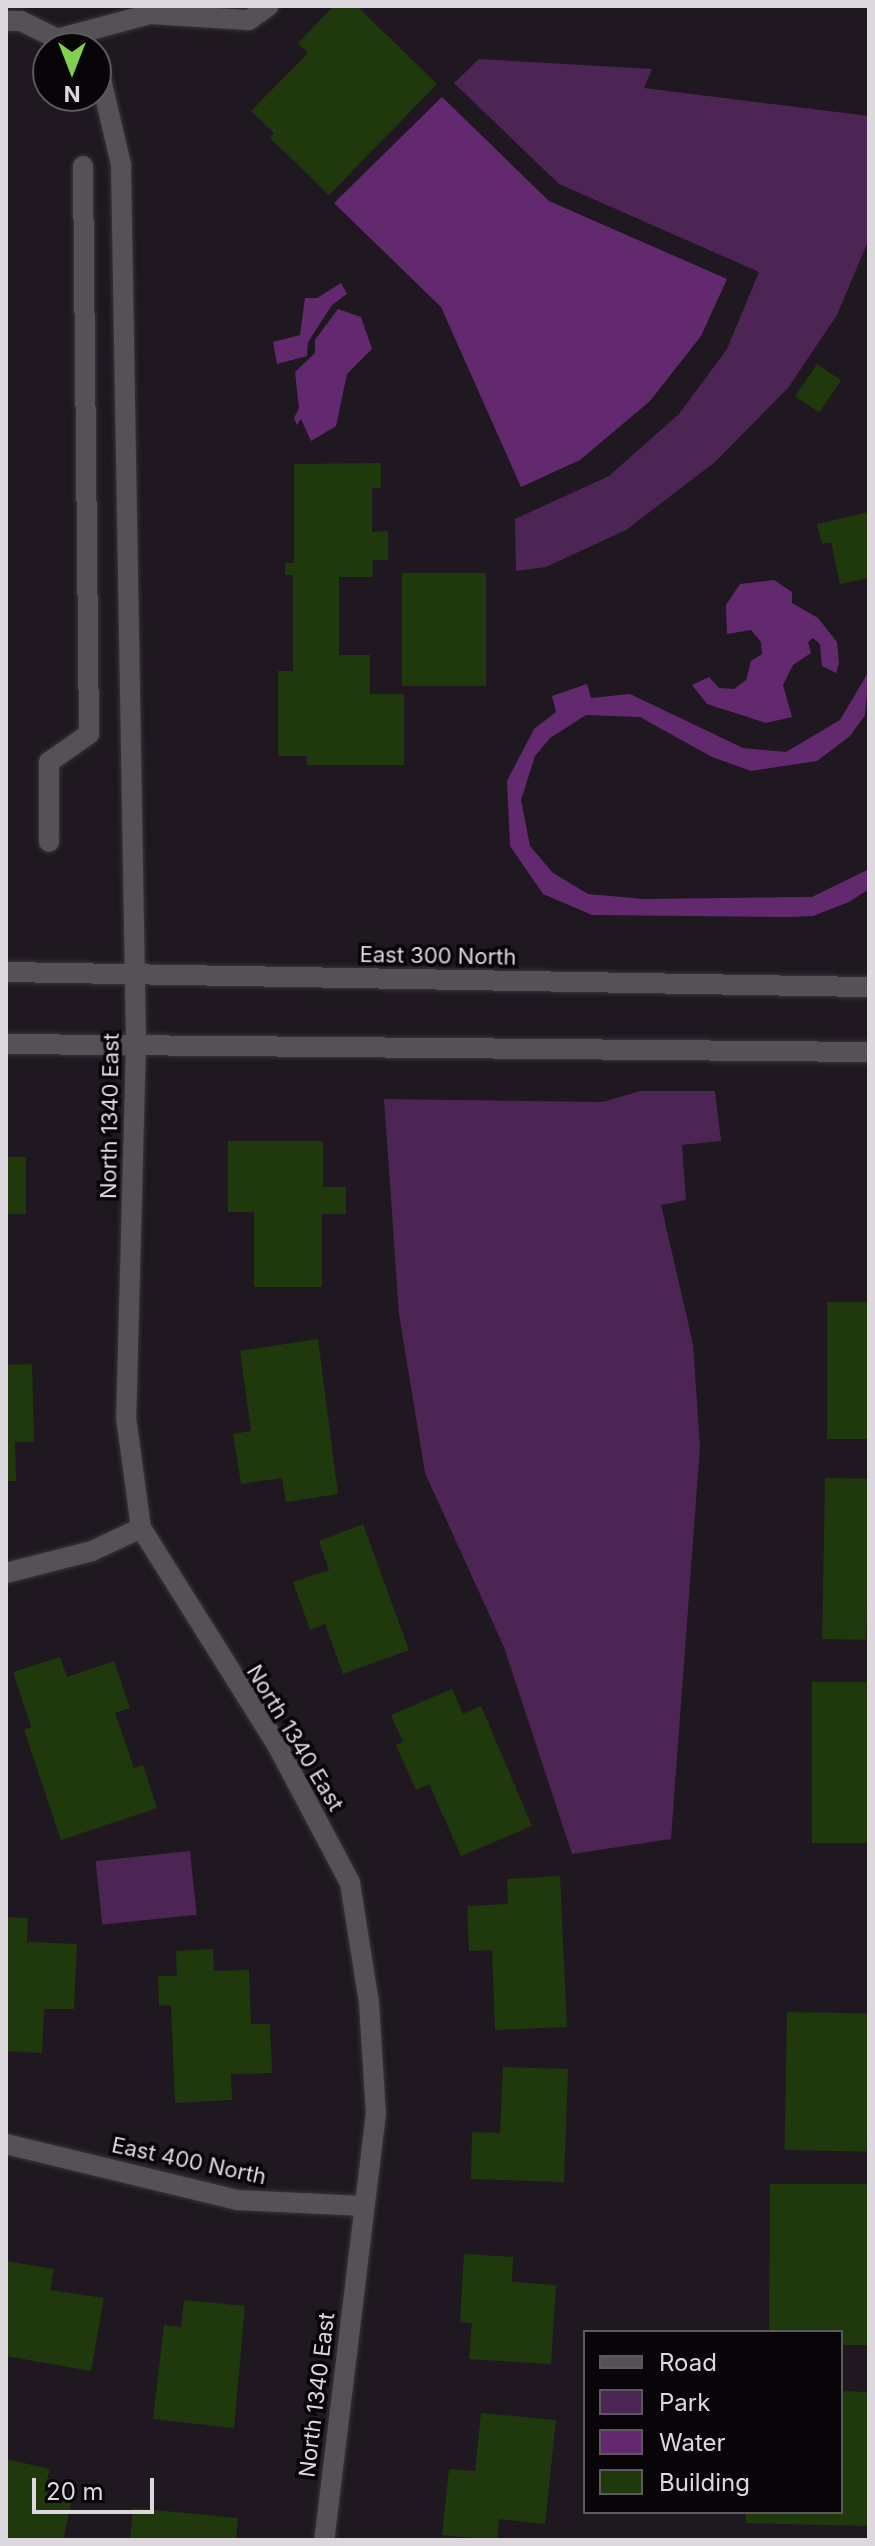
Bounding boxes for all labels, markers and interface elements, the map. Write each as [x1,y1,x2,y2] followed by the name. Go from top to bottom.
[32,32,112,112] north arrow
[64,81,80,107] text: N
[359,941,517,971] street label: East 300 North
[95,1033,125,1199] street label: North 1340 East
[241,1660,349,1816] street label: North 1340 East
[109,2132,269,2190] street label: East 400 North
[294,2311,340,2479] street label: North 1340 East
[583,2330,843,2514] legend
[659,2348,717,2377] text: Road
[659,2388,710,2417] text: Park
[659,2428,726,2457] text: Water
[36,2462,158,2512] scale bar
[659,2468,750,2497] text: Building
[46,2477,104,2506] text: 20 m

